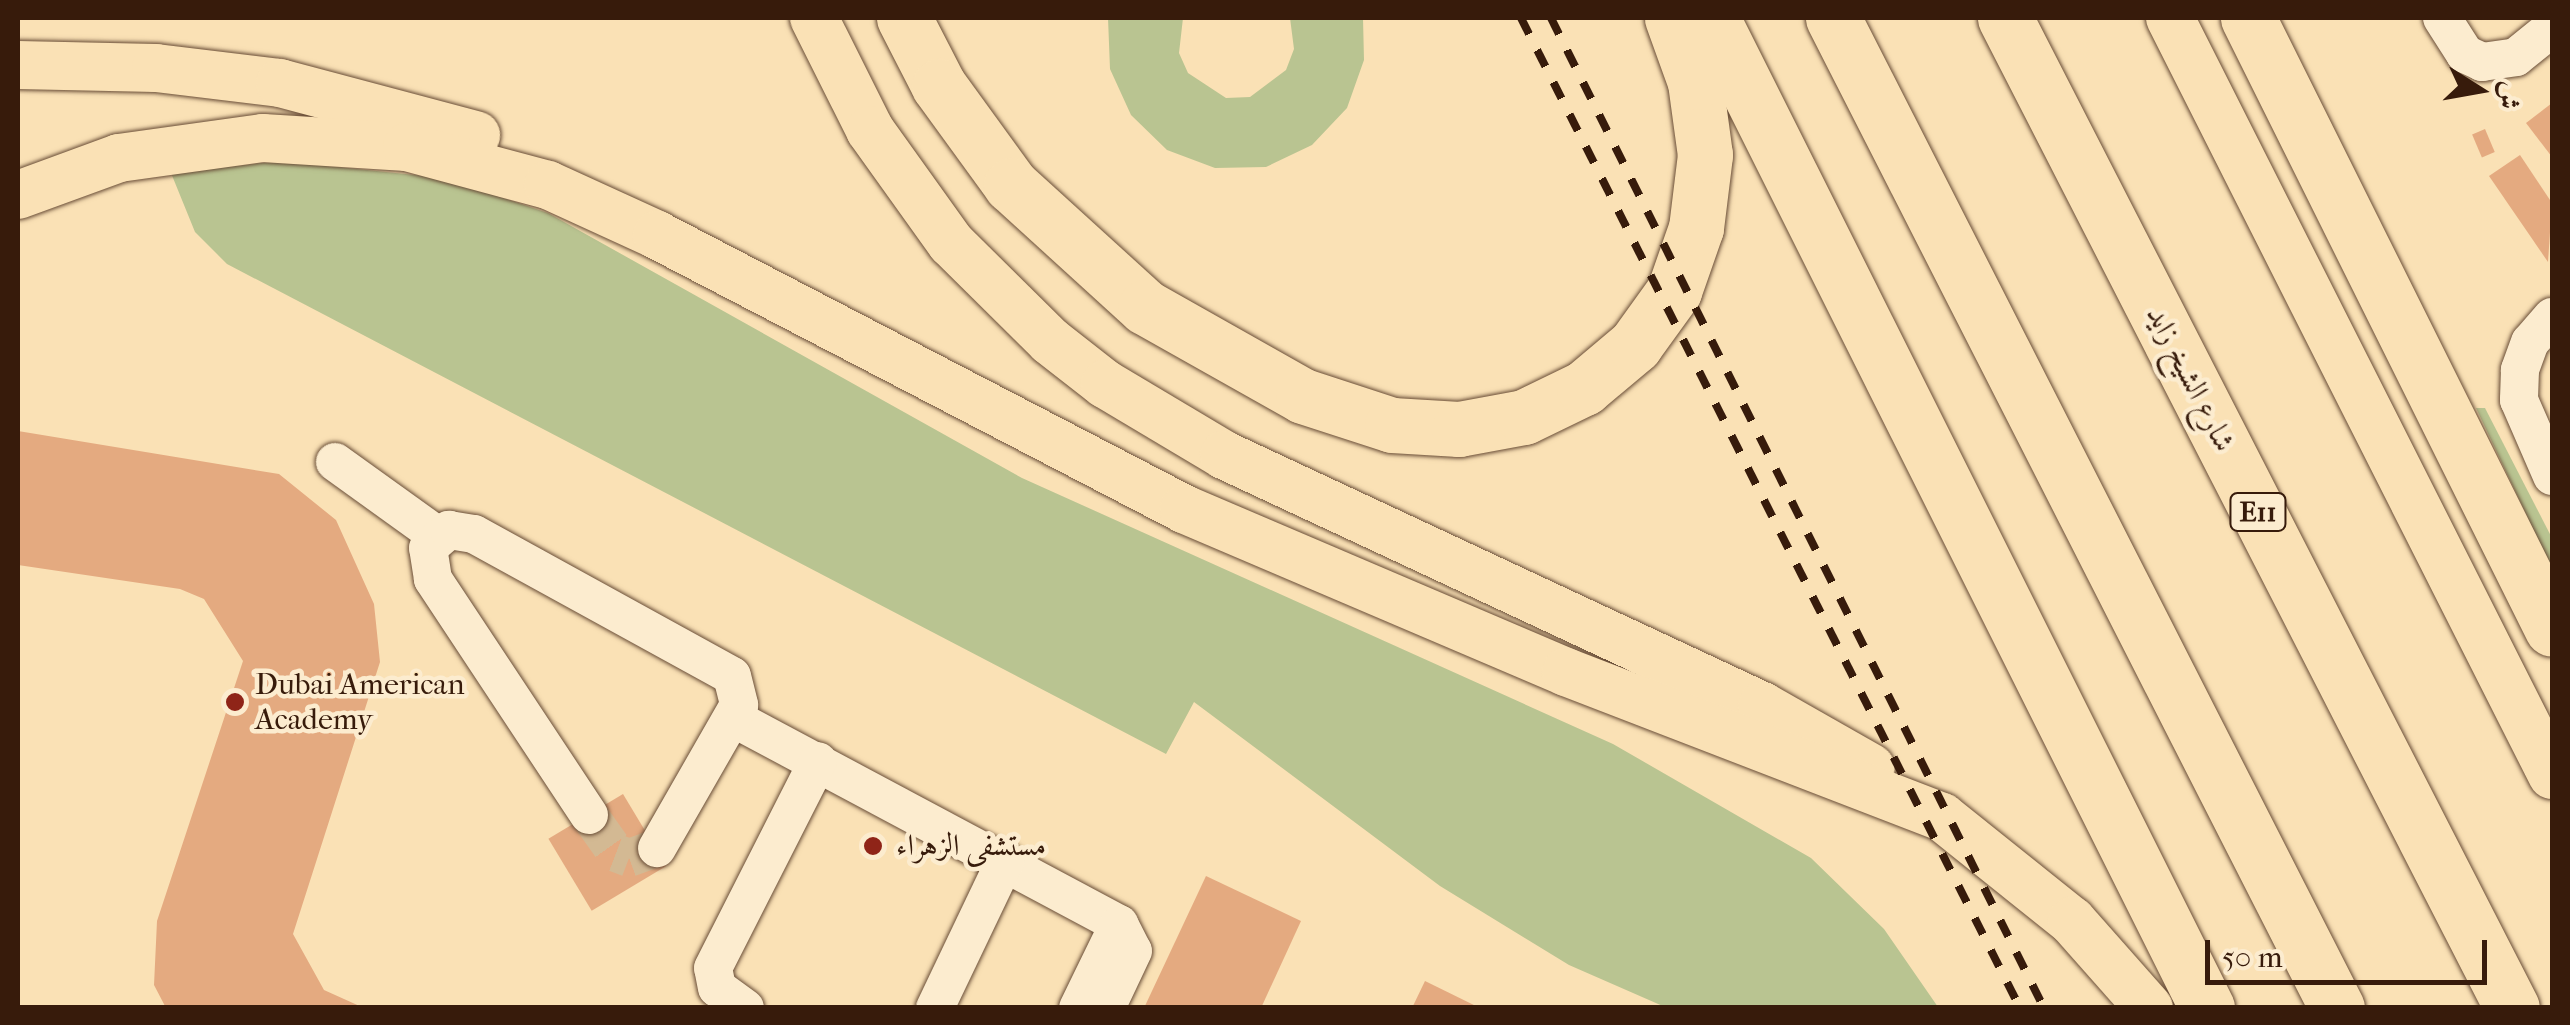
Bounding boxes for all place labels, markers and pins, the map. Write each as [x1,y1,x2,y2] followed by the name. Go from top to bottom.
[255,667,465,738] place label: Dubai American Academy
[224,691,246,713] marker: Dubai American Academy
[896,828,1046,864] place label: مستشفى الزهراء
[860,833,886,859] marker: مستشفى الزهراء

